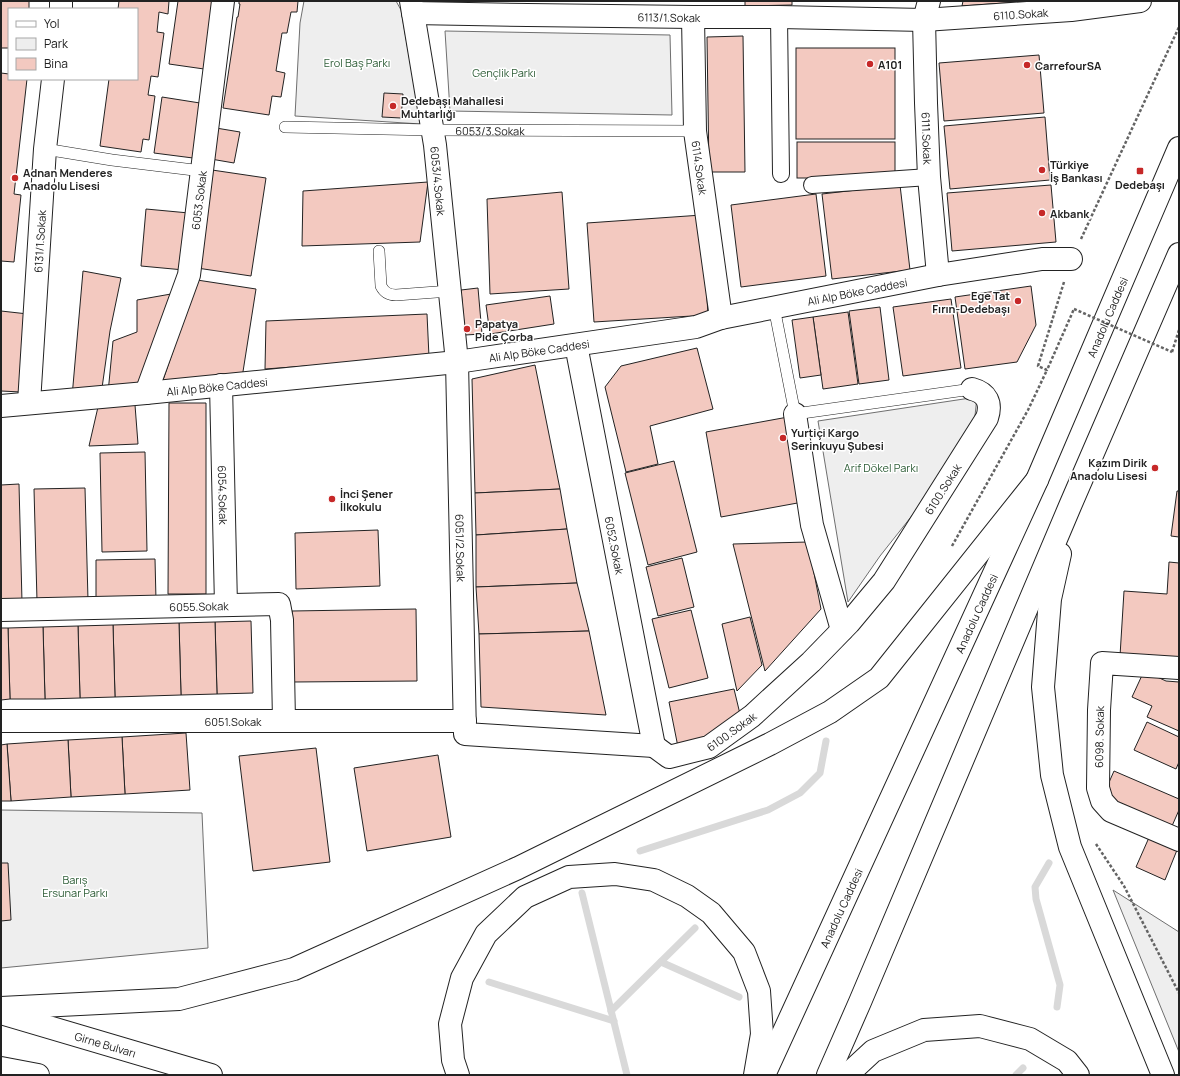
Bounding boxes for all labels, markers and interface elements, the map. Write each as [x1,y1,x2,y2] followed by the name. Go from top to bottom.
[993,4,1049,23] street label: 6110.Sokak
[8,8,138,80] legend
[638,9,701,25] street label: 6113/1.Sokak
[44,15,60,32] text: Yol
[44,35,69,52] text: Park
[44,55,68,72] text: Bina
[324,55,390,70] park label: Erol Baş Parkı
[878,57,902,72] place label: A101
[1035,58,1102,73] place label: CarrefourSA
[865,59,875,69] marker: A101
[1022,60,1032,70] marker: CarrefourSA
[472,65,536,80] park label: Gençlik Parkı
[401,93,504,121] place label: Dedebaşı Mahallesi Muhtarlığı
[388,101,398,111] marker: Dedebaşı Mahallesi Muhtarlığı
[919,112,936,165] street label: 6111.Sokak
[455,123,525,138] street label: 6053/3.Sokak
[689,140,711,196] street label: 6114.Sokak
[428,145,450,217] street label: 6053/4.Sokak
[1050,157,1103,185] place label: Türkiye İş Bankası
[23,165,112,193] place label: Adnan Menderes Anadolu Lisesi
[1037,165,1047,175] marker: Türkiye İş Bankası
[1135,166,1145,176] marker: Dedebaşı
[187,169,209,230] street label: 6053.Sokak
[10,173,20,183] marker: Adnan Menderes Anadolu Lisesi
[1115,177,1165,192] place label: Dedebaşı
[1050,206,1090,221] place label: Akbank
[1037,208,1047,218] marker: Akbank
[30,209,49,273] street label: 6131/1.Sokak
[806,274,908,308] street label: Ali Alp Böke Caddesi
[1083,275,1131,359] street label: Anadolu Caddesi
[932,288,1010,316] place label: Ege Tat Fırın-Dedebaşı
[1013,296,1023,306] marker: Ege Tat Fırın-Dedebaşı
[475,316,533,344] place label: Papatya Pide Çorba
[462,324,472,334] marker: Papatya Pide Çorba
[488,335,590,365] street label: Ali Alp Böke Caddesi
[166,373,268,398] street label: Ali Alp Böke Caddesi
[791,425,884,453] place label: Yurtiçi Kargo Serinkuyu Şubesi
[778,433,788,443] marker: Yurtiçi Kargo Serinkuyu Şubesi
[1070,455,1148,483] place label: Kazım Dirik Anadolu Lisesi
[844,460,918,475] park label: Arif Dökel Parkı
[921,460,964,517] street label: 6100.Sokak
[1150,463,1160,473] marker: Kazım Dirik Anadolu Lisesi
[215,465,232,525] street label: 6054.Sokak
[340,486,393,514] place label: İnci Şener İlkokulu
[327,494,337,504] marker: İnci Şener İlkokulu
[453,514,469,583] street label: 6051/2.Sokak
[602,515,628,576] street label: 6052.Sokak
[951,571,1001,655] street label: Anadolu Caddesi
[169,598,229,614] street label: 6055.Sokak
[1091,705,1107,768] street label: 6098. Sokak
[703,708,760,754] street label: 6100.Sokak
[205,714,262,729] street label: 6051.Sokak
[816,866,865,950] street label: Anadolu Caddesi
[42,872,108,900] park label: Barış Ersunar Parkı
[73,1028,138,1060] street label: Girne Bulvarı

